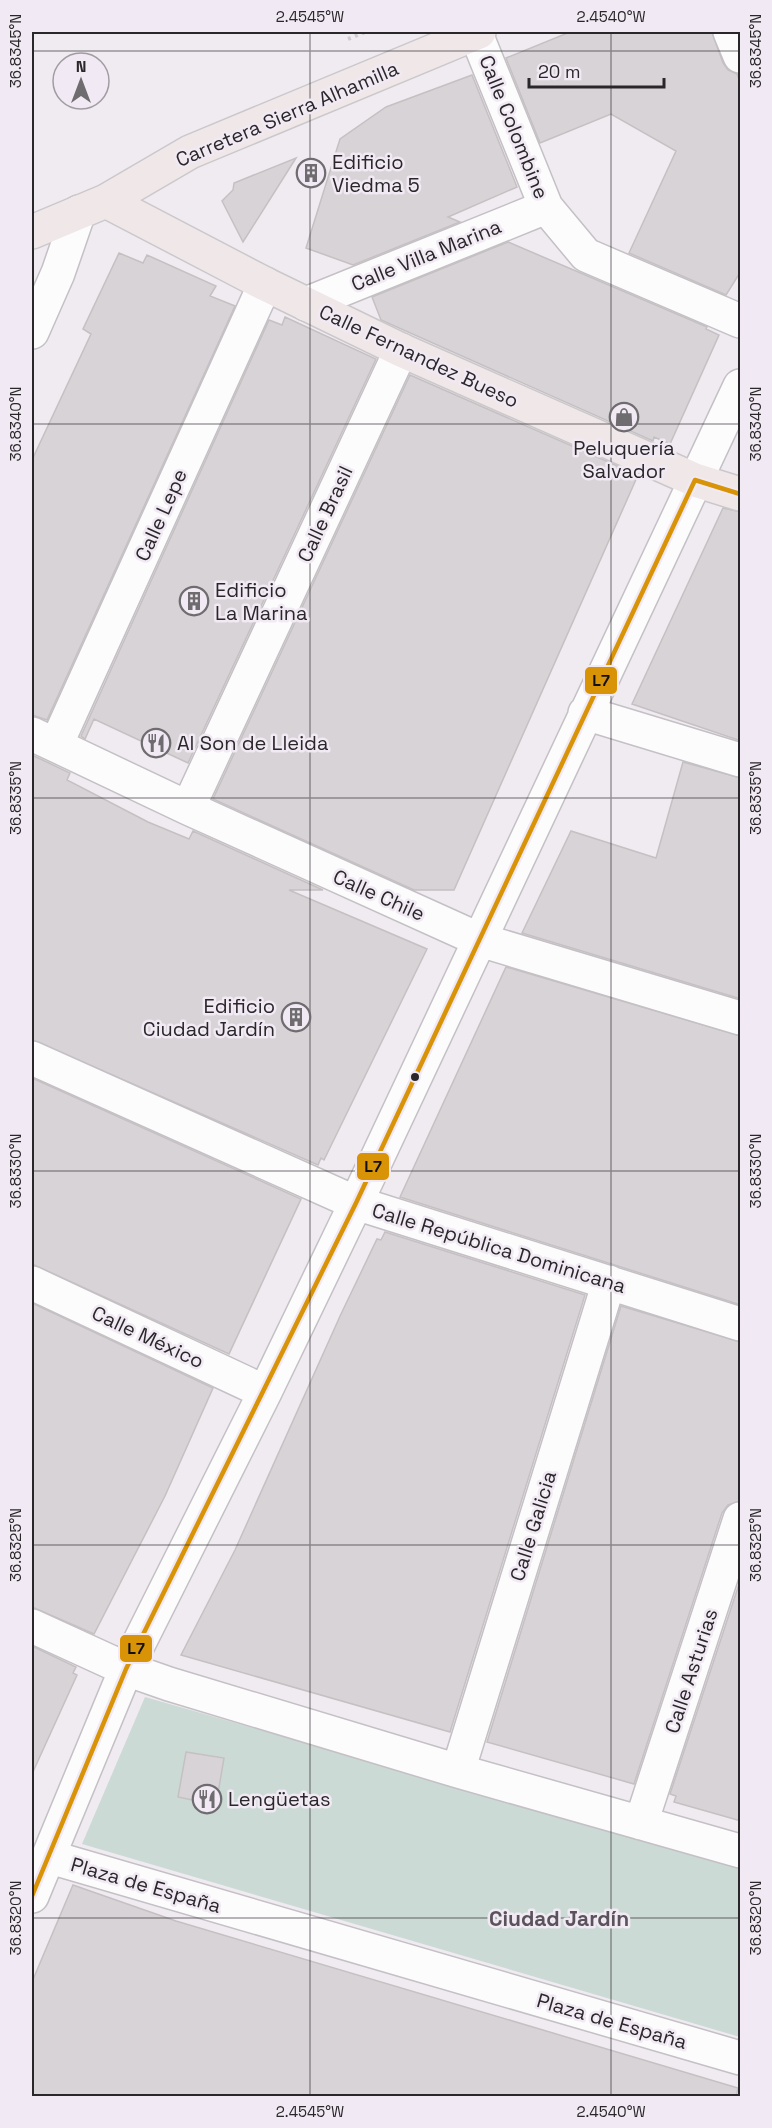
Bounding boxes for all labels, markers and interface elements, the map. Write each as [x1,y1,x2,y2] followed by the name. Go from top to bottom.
[276,7,344,26] text: 2.4545°W
[576,7,646,26] text: 2.4540°W
[6,14,25,88] text: 36.8345°N
[746,14,765,88] text: 36.8345°N
[51,51,111,111] north arrow
[473,51,555,203] street label: Calle Colombine
[529,51,664,89] scale bar
[172,55,402,173] street label: Carretera Sierra Alhamilla
[76,56,86,77] text: N
[538,60,581,83] text: 20 m
[332,149,420,198] place label: Edificio Viedma 5
[295,157,327,189] building icon: Edificio Viedma 5
[347,213,505,297] street label: Calle Villa Marina
[315,298,523,414] street label: Calle Fernandez Bueso
[6,386,25,462] text: 36.8340°N
[746,386,765,462] text: 36.8340°N
[608,401,640,433] shop icon: Peluquería Salvador
[573,435,675,484] place label: Peluquería Salvador
[291,462,359,566] street label: Calle Brasil
[129,465,193,565] street label: Calle Lepe
[215,577,308,626] place label: Edificio La Marina
[178,585,210,617] building icon: Edificio La Marina
[584,666,618,695] line badge: L7
[592,670,610,691] text: L7
[140,727,172,759] restaurant icon: Al Son de Lleida
[177,730,328,756] place label: Al Son de Lleida
[6,761,25,835] text: 36.8335°N
[746,761,765,835] text: 36.8335°N
[329,863,429,927] street label: Calle Chile
[143,993,275,1042] place label: Edificio Ciudad Jardín
[280,1001,312,1033] building icon: Edificio Ciudad Jardín
[409,1071,421,1083] unlabelled marker
[6,1134,25,1208] text: 36.8330°N
[746,1134,765,1208] text: 36.8330°N
[356,1152,390,1181] line badge: L7
[364,1156,382,1177] text: L7
[369,1197,629,1299] street label: Calle República Dominicana
[88,1300,208,1374] street label: Calle México
[504,1468,562,1584] street label: Calle Galicia
[6,1508,25,1582] text: 36.8325°N
[746,1508,765,1582] text: 36.8325°N
[659,1605,723,1737] street label: Calle Asturias
[119,1634,153,1663] line badge: L7
[127,1638,145,1659] text: L7
[191,1783,223,1815] restaurant icon: Lengüetas
[228,1786,331,1812] place label: Lengüetas
[68,1851,224,1919] street label: Plaza de España
[6,1881,25,1955] text: 36.8320°N
[746,1881,765,1955] text: 36.8320°N
[489,1905,629,1932] district label: Ciudad Jardín
[534,1987,690,2055] street label: Plaza de España
[276,2102,344,2121] text: 2.4545°W
[576,2102,646,2121] text: 2.4540°W

